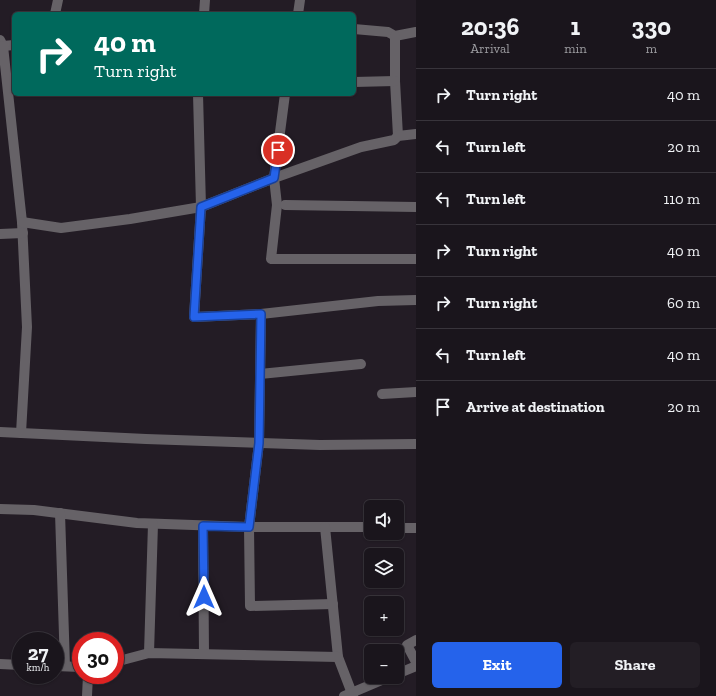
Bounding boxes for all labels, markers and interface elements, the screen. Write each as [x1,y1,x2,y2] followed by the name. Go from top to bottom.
[461,12,519,41] text: 20:36
[571,12,580,41] text: 1
[632,12,671,41] text: 330
[94,26,156,59] text: 40 m
[28,28,80,80] icon: right
[471,41,510,56] text: Arrival
[564,41,587,56] text: min
[646,41,657,56] text: m
[94,60,176,82] text: Turn right
[432,84,454,106] icon: right
[466,86,537,104] text: Turn right
[667,86,700,104] text: 40 m
[261,133,295,167] pin
[432,136,454,158] icon: left
[466,138,526,156] text: Turn left
[667,138,700,156] text: 20 m
[267,139,289,161] icon: arrive
[432,188,454,210] icon: left
[466,190,526,208] text: Turn left
[663,190,700,208] text: 110 m
[432,240,454,262] icon: right
[466,242,537,260] text: Turn right
[667,242,700,260] text: 40 m
[432,292,454,314] icon: right
[466,294,537,312] text: Turn right
[667,294,700,312] text: 60 m
[432,344,454,366] icon: left
[466,346,526,364] text: Turn left
[667,346,700,364] text: 40 m
[432,396,454,418] icon: arrive
[466,398,605,416] text: Arrive at destination
[667,398,700,416] text: 20 m
[364,500,404,684] map controls
[364,500,404,540] button: sound
[364,548,404,588] button: layers
[183,576,225,618] position arrow
[364,596,404,636] button: +
[72,632,124,684] speed limit sign: 30
[28,641,48,665] text: 27
[432,642,562,688] button: Exit
[570,642,700,688] button: Share
[364,644,404,684] button: −
[27,662,49,674] text: km/h

